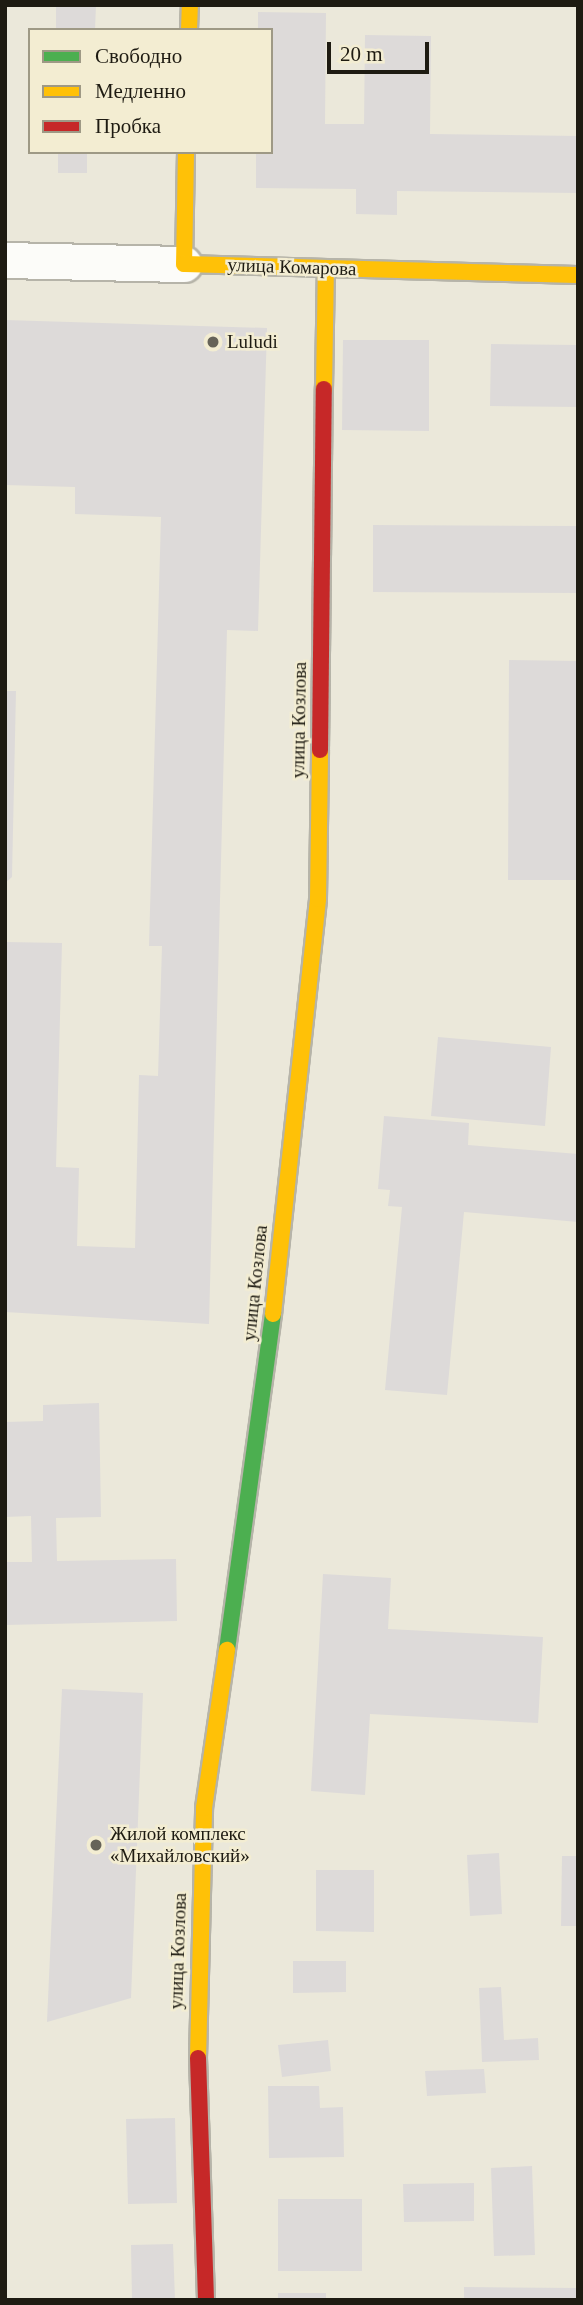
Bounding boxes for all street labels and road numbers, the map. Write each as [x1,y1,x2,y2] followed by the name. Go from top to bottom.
[227,253,357,281] street label: улица Комарова
[287,662,311,778] street label: улица Козлова
[238,1224,272,1342] street label: улица Козлова
[165,1892,191,2010] street label: улица Козлова

